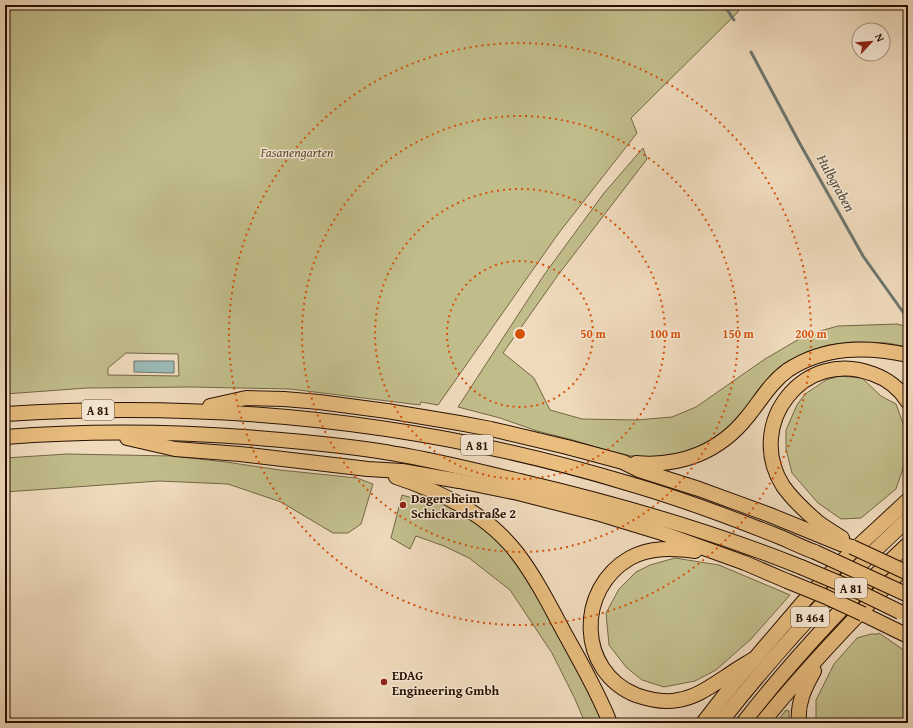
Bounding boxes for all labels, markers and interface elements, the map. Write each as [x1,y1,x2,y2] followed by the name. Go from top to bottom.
[851,22,891,62] north arrow
[871,31,889,45] text: N
[259,143,334,162] park label: Fasanengarten
[812,150,860,215] water label: Hulbgraben
[580,325,606,342] text: 50 m
[649,325,682,342] text: 100 m
[722,325,755,342] text: 150 m
[795,325,828,342] text: 200 m
[513,327,527,341] centre of rings
[82,400,114,420] road number: A 81
[461,435,493,455] road number: A 81
[411,489,516,523] place label: Dagersheim Schickardstraße 2
[398,500,408,510] marker: Dagersheim Schickardstraße 2
[835,578,867,598] road number: A 81
[791,607,829,627] road number: B 464
[392,666,500,700] place label: EDAG Engineering Gmbh
[379,677,389,687] marker: EDAG Engineering Gmbh

